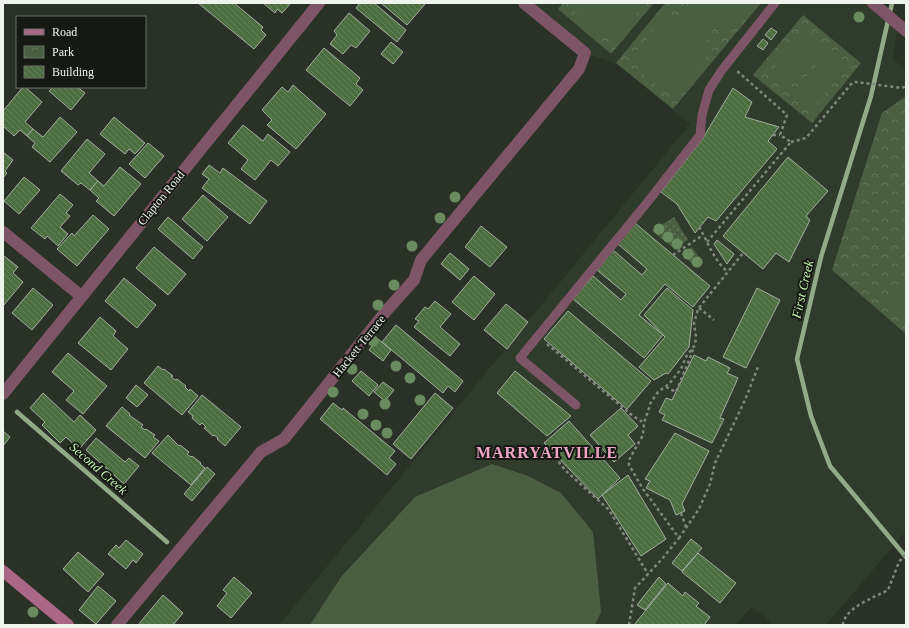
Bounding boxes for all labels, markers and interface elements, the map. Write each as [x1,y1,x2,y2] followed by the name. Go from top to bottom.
[16,16,146,88] legend
[52,25,77,39] text: Road
[52,45,74,59] text: Park
[52,65,94,79] text: Building
[135,168,187,228] street label: Clapton Road
[788,258,816,321] water label: First Creek
[330,312,388,380] street label: Hackett Terrace
[67,439,131,498] water label: Second Creek
[476,444,618,461] district label: MARRYATVILLE

